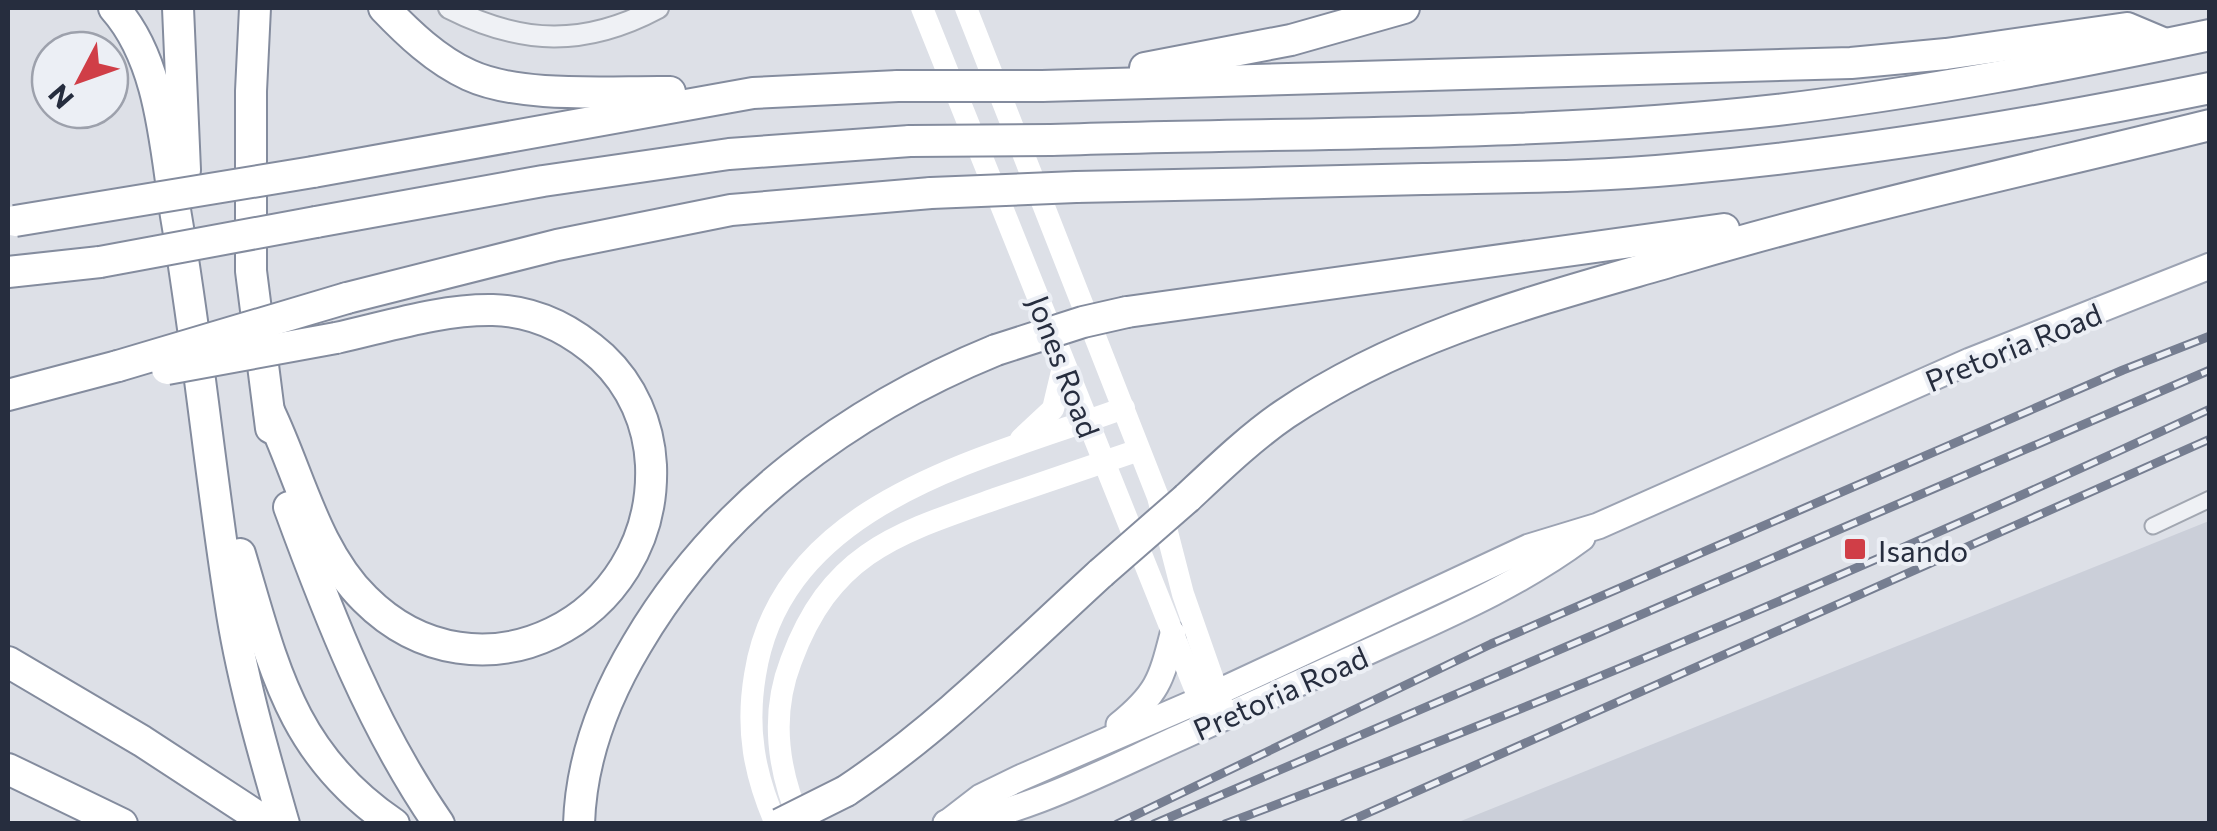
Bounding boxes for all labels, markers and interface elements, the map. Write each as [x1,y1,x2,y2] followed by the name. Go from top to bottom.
[30,30,130,130] north arrow
[41,78,80,116] text: N
[1021,290,1109,442] street label: Jones Road
[1919,294,2107,398] street label: Pretoria Road
[1878,531,1968,568] place label: Isando
[1842,536,1868,562] marker: Isando
[1187,637,1373,747] street label: Pretoria Road

